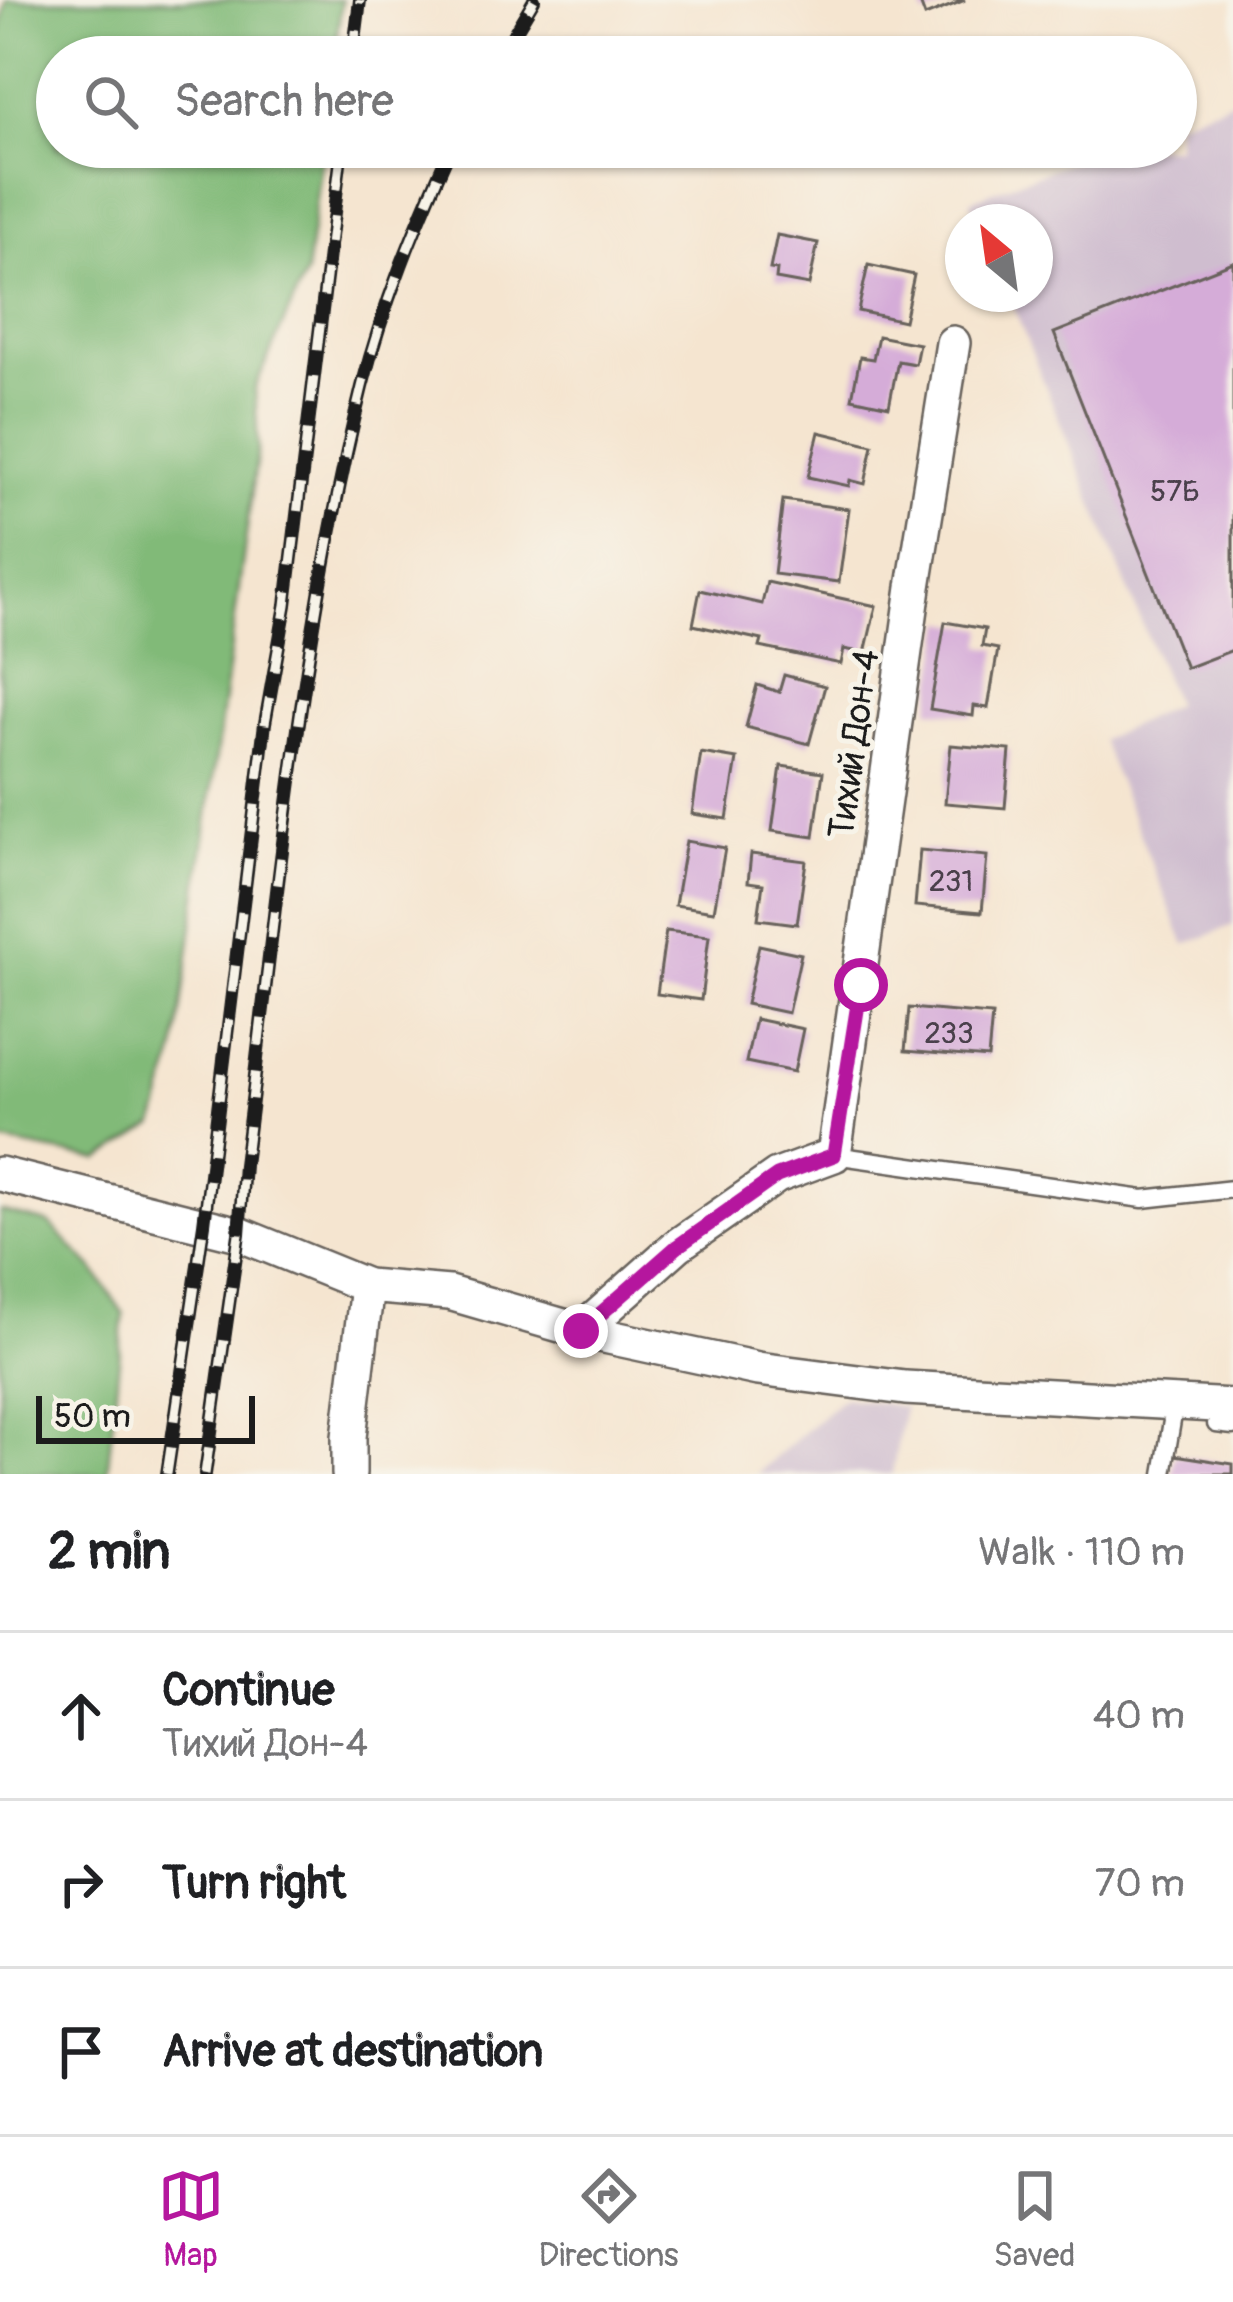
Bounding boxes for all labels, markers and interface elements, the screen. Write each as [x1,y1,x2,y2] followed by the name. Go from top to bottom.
[36,36,1197,168] search box
[78,69,144,135] icon: search
[174,74,394,130] text: Search here
[945,204,1053,312] north arrow
[1150,473,1200,510] house number: 57Б
[818,647,890,841] street label: Тихий Дон-4
[929,863,973,900] house number: 231
[834,958,888,1012] route start
[924,1015,974,1052] house number: 233
[554,1304,608,1358] route end
[36,1390,255,1443] scale bar
[54,1396,131,1437] text: 50 m
[48,1520,170,1584] text: 2 min
[978,1528,1185,1577] text: Walk · 110 m
[162,1663,335,1719] text: Continue
[48,1683,114,1749] icon: ahead
[1093,1691,1185,1740] text: 40 m
[162,1719,368,1768] text: Тихий Дон-4
[48,1851,114,1917] icon: right
[162,1856,346,1912] text: Turn right
[1095,1859,1185,1908] text: 70 m
[48,2019,114,2085] icon: arrive
[162,2024,543,2080] text: Arrive at destination
[158,2163,224,2276] tab: Map
[539,2163,679,2276] tab: Directions
[994,2163,1075,2276] tab: Saved

